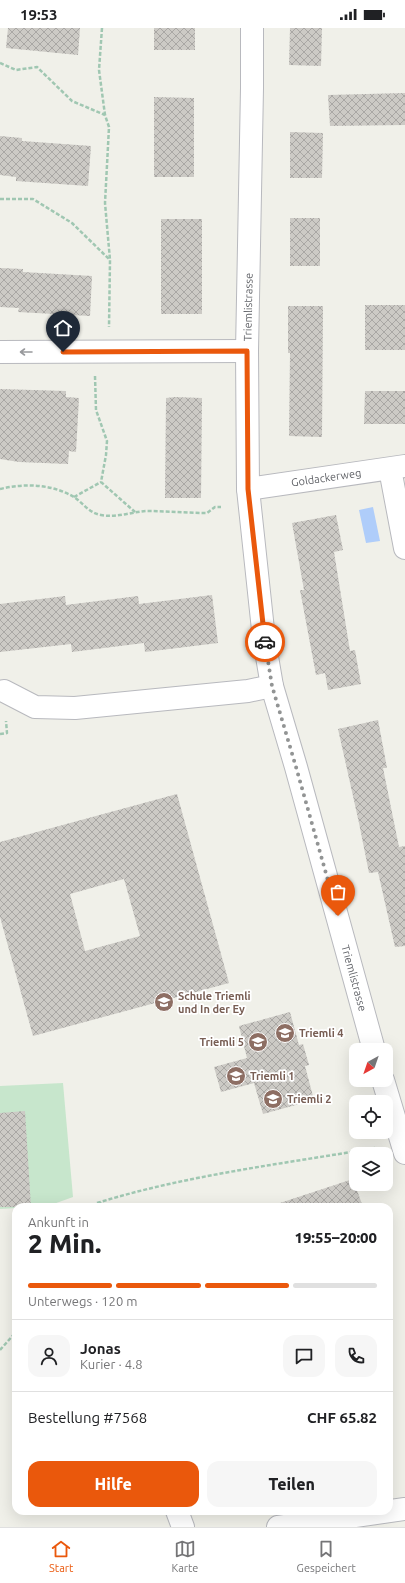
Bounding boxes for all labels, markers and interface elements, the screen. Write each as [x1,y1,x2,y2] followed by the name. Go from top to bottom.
[20,6,58,23] text: 19:53
[241,273,255,341] street label: Triemlistrasse
[46,311,80,352] pin
[52,317,74,339] icon: home
[20,348,33,356] one-way arrow
[290,466,362,489] street label: Goldackerweg
[245,622,285,662] courier
[254,631,276,653] icon: car
[321,875,355,916] pin
[327,881,349,903] icon: bag
[339,944,369,1013] street label: Triemlistrasse
[178,990,251,1015] place label: Schule Triemli und In der Ey
[153,991,175,1013] school or university icon: Schule Triemli und In der Ey
[274,1022,296,1044] school or university icon: Triemli 4
[299,1027,344,1039] place label: Triemli 4
[247,1031,269,1053] school or university icon: Triemli 5
[199,1036,244,1048] place label: Triemli 5
[349,1043,393,1087] north arrow
[349,1043,393,1191] map controls
[225,1065,247,1087] school or university icon: Triemli 1
[250,1070,295,1082] place label: Triemli 1
[262,1088,284,1110] school or university icon: Triemli 2
[287,1093,332,1105] place label: Triemli 2
[349,1095,393,1139] button: locate
[349,1147,393,1191] button: layers
[28,1215,89,1229] text: Ankunft in
[28,1229,101,1258] text: 2 Min.
[294,1229,377,1246] text: 19:55–20:00
[28,1294,137,1308] text: Unterwegs · 120 m
[28,1335,70,1377] button: person
[283,1335,325,1377] button: chat
[335,1335,377,1377] button: phone
[80,1340,121,1357] text: Jonas
[80,1357,143,1371] text: Kurier · 4.8
[28,1409,147,1426] text: Bestellung #7568
[307,1409,377,1426] text: CHF 65.82
[28,1461,199,1507] button: Hilfe
[207,1461,377,1507] button: Teilen
[49,1538,73,1574] tab: Start
[172,1538,198,1574] tab: Karte
[297,1538,356,1574] tab: Gespeichert

